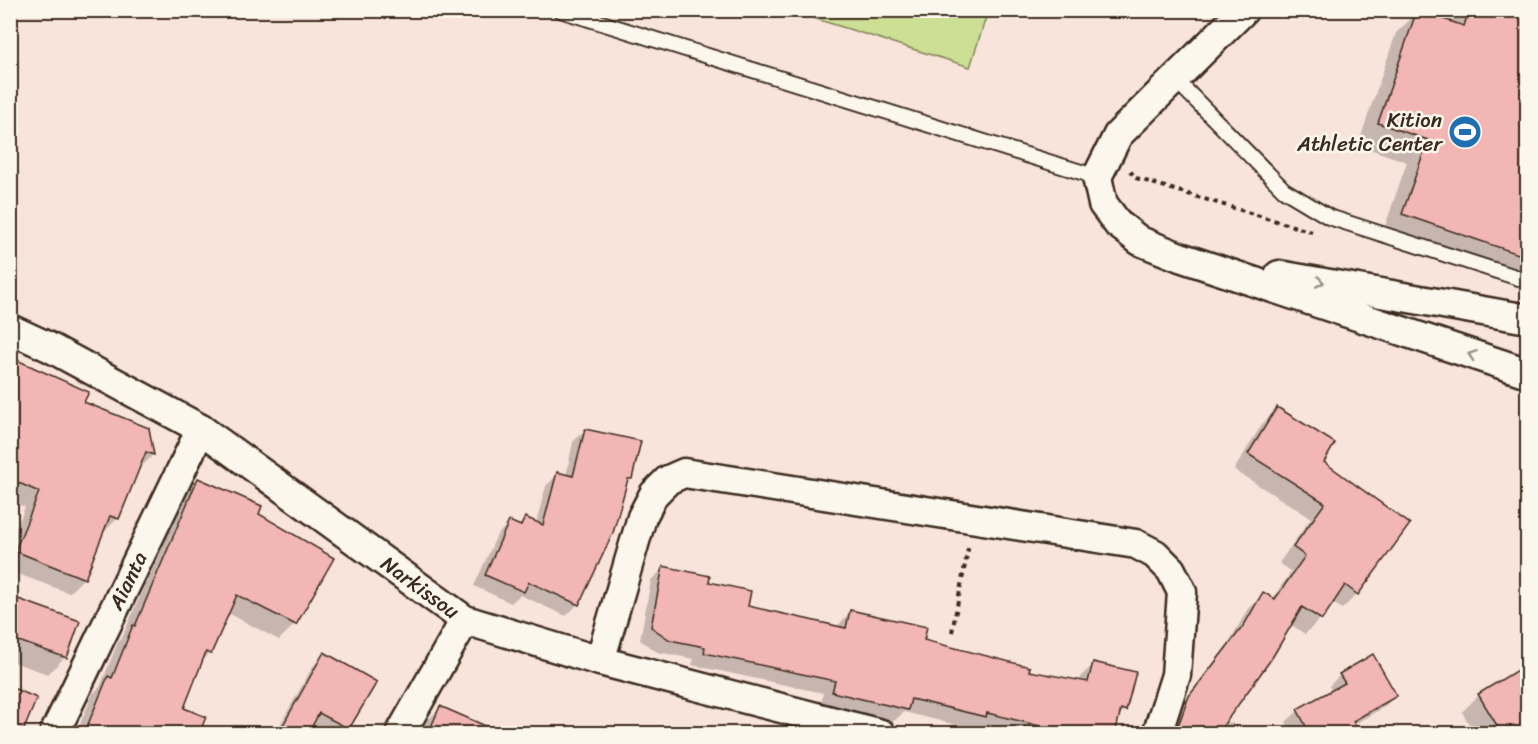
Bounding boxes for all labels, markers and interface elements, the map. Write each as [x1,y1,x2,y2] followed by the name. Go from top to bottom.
[1296,101,1443,163] place label: Kition Athletic Center
[1447,114,1483,150] sports icon: Kition Athletic Center
[1315,275,1325,288] one-way arrow
[1467,349,1478,362] one-way arrow
[97,545,158,618] street label: Aianta
[372,545,468,630] street label: Narkissou

